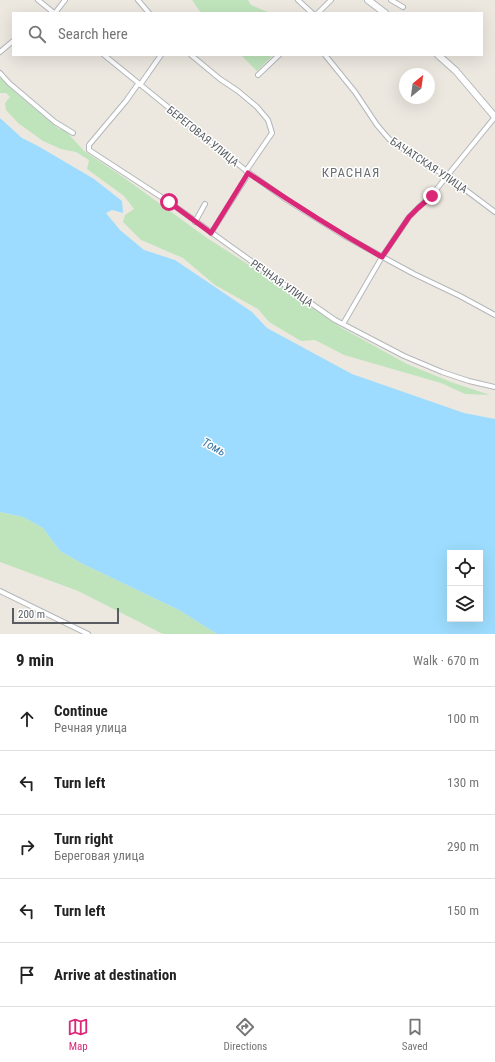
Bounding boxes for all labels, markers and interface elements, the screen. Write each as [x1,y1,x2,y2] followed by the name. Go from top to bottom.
[12,12,483,56] search box
[26,23,48,45] icon: search
[58,25,128,43] text: Search here
[399,68,435,104] north arrow
[164,103,242,170] street label: БЕРЕГОВАЯ УЛИЦА
[388,135,470,196] street label: БАЧАТСКАЯ УЛИЦА
[322,165,380,180] district label: КРАСНАЯ
[423,187,441,205] route end
[160,193,178,211] route start
[248,257,316,310] street label: РЕЧНАЯ УЛИЦА
[200,435,228,459] water label: Томь
[447,550,483,622] map controls
[447,550,483,586] button: locate
[447,586,483,622] button: layers
[12,606,119,625] scale bar
[18,608,45,621] text: 200 m
[16,650,54,670] text: 9 min
[413,653,479,668] text: Walk · 670 m
[54,702,108,720] text: Continue
[16,708,38,730] icon: ahead
[447,711,479,726] text: 100 m
[54,720,127,735] text: Речная улица
[16,772,38,794] icon: left
[54,774,105,792] text: Turn left
[447,775,479,790] text: 130 m
[54,830,113,848] text: Turn right
[16,836,38,858] icon: right
[447,839,479,854] text: 290 m
[54,848,144,863] text: Береговая улица
[16,900,38,922] icon: left
[54,902,105,920] text: Turn left
[447,903,479,918] text: 150 m
[16,964,38,986] icon: arrive
[54,966,177,984] text: Arrive at destination
[67,1016,89,1053] tab: Map
[223,1016,267,1053] tab: Directions
[402,1016,428,1053] tab: Saved

